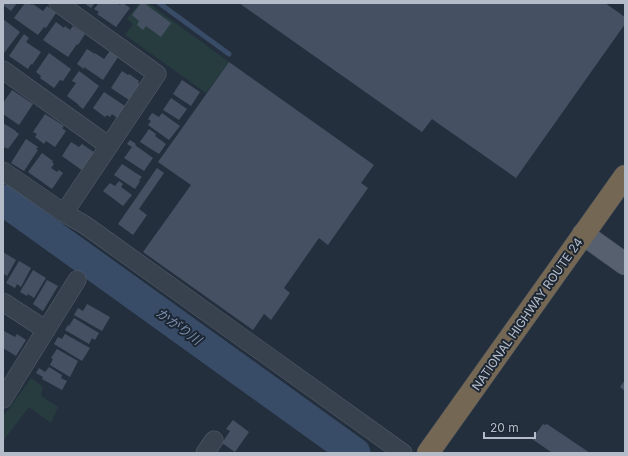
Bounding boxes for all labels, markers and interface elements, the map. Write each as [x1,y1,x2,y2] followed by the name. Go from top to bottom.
[468,235,586,393] street label: NATIONAL HIGHWAY ROUTE 24
[153,304,206,349] water label: かがり川
[484,414,535,440] scale bar
[490,420,519,435] text: 20 m

